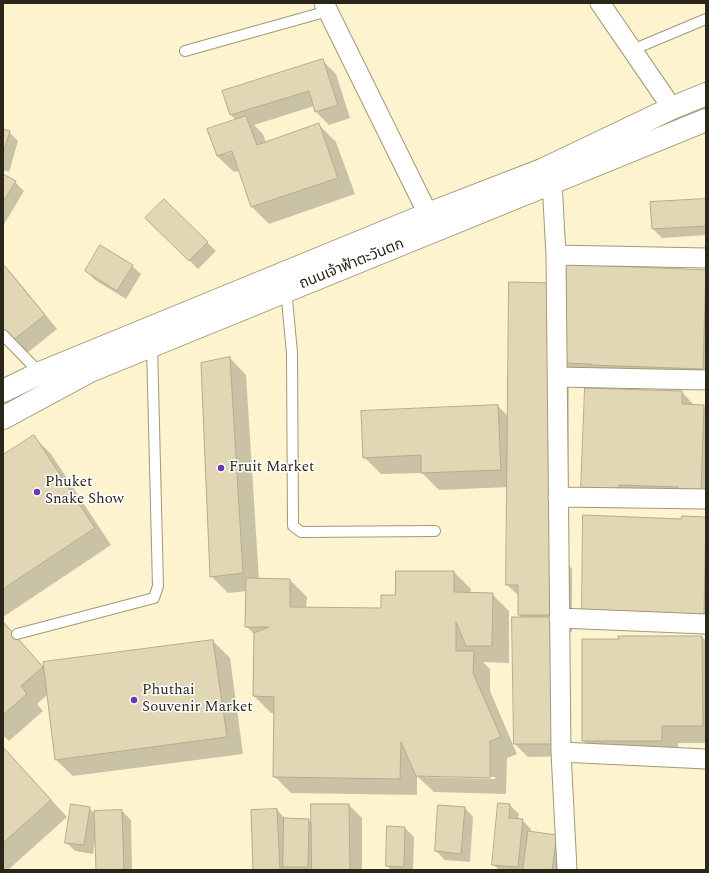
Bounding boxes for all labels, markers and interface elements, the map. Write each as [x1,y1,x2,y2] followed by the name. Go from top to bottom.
[297,236,407,294] street label: ถนนเจ้าฟ้าตะวันตก
[229,459,314,477] place label: Fruit Market
[216,463,226,473] marker: Fruit Market
[45,474,124,509] place label: Phuket Snake Show
[32,487,42,497] marker: Phuket Snake Show
[142,682,253,717] place label: Phuthai Souvenir Market
[129,695,139,705] marker: Phuthai Souvenir Market

